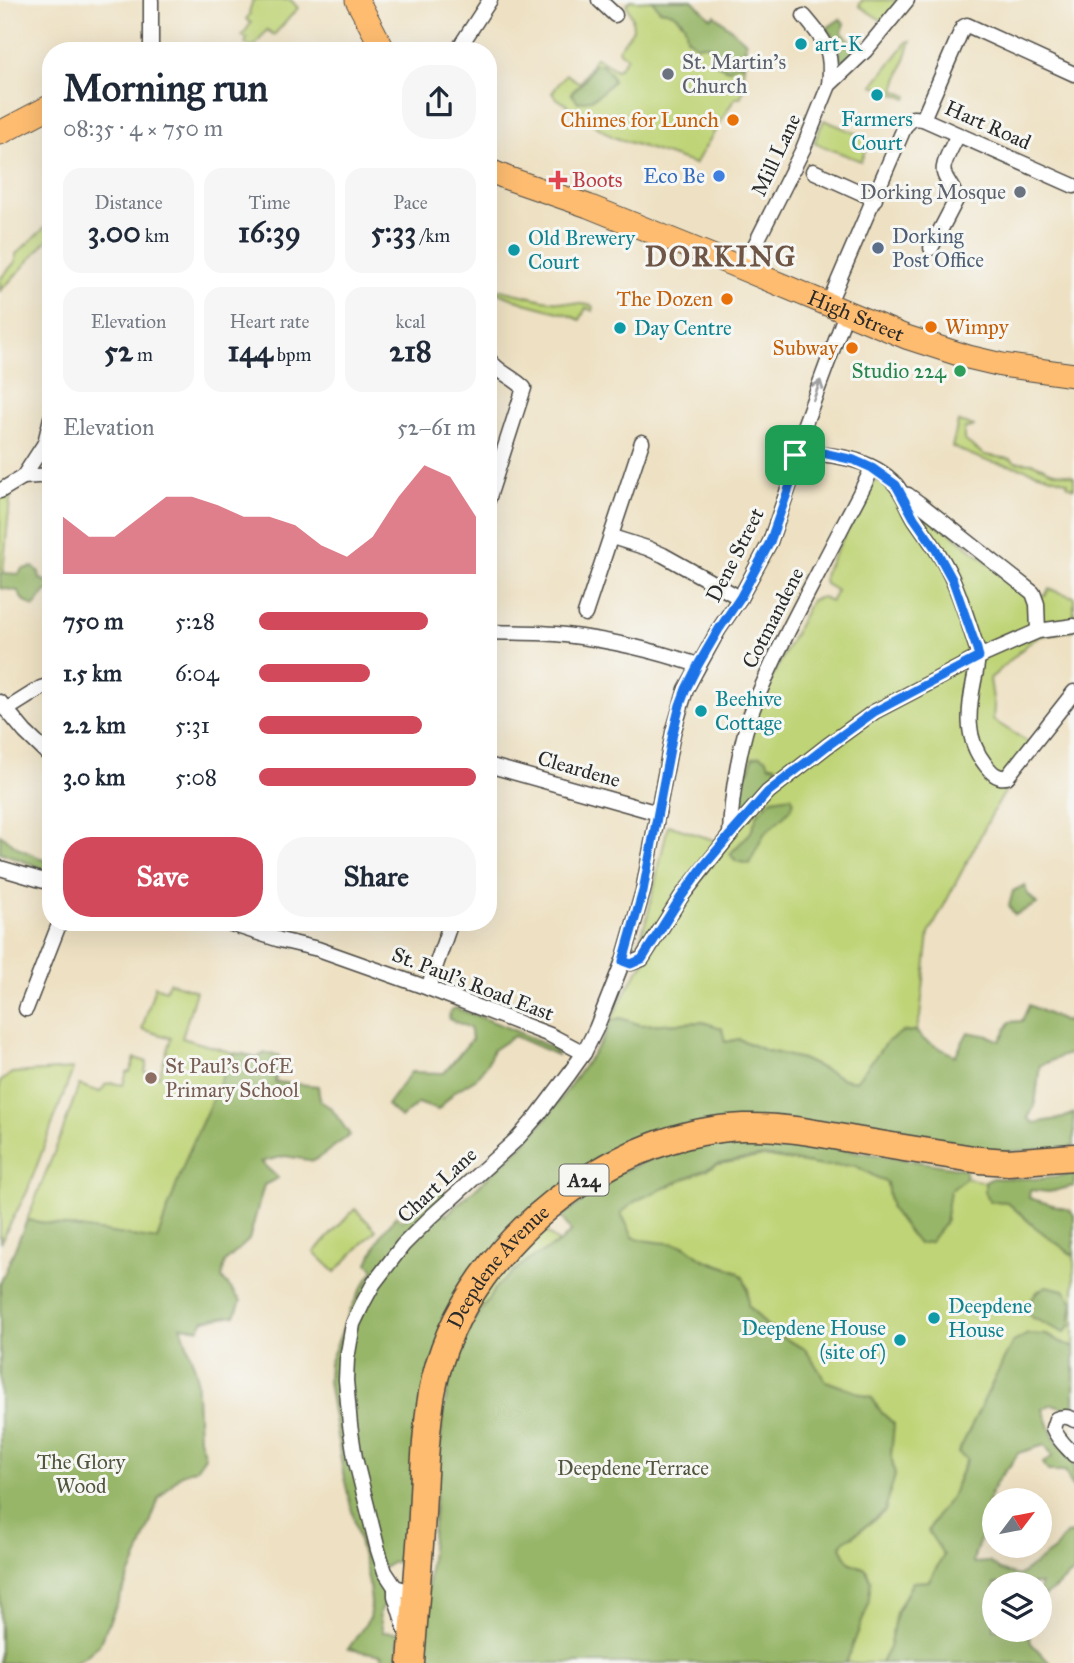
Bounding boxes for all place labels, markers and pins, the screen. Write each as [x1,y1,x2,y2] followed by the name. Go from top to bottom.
[815,31,864,57] place label: art-K
[793,36,809,52] marker: art-K
[682,49,786,99] place label: St. Martin's Church
[660,66,676,82] marker: St. Martin's Church
[869,87,885,103] marker: Farmers Court
[841,106,913,156] place label: Farmers Court
[560,107,719,133] place label: Chimes for Lunch
[725,112,741,128] marker: Chimes for Lunch
[643,163,705,189] place label: Eco Be
[572,167,622,193] place label: Boots
[711,168,727,184] marker: Eco Be
[550,172,566,188] marker: Boots
[860,179,1006,205] place label: Dorking Mosque
[1012,184,1028,200] marker: Dorking Mosque
[892,223,984,273] place label: Dorking Post Office
[528,225,636,275] place label: Old Brewery Court
[870,240,886,256] marker: Dorking Post Office
[506,242,522,258] marker: Old Brewery Court
[617,286,713,312] place label: The Dozen
[719,291,735,307] marker: The Dozen
[945,314,1010,340] place label: Wimpy
[634,315,732,341] place label: Day Centre
[923,319,939,335] marker: Wimpy
[612,320,628,336] marker: Day Centre
[773,335,839,361] place label: Subway
[844,340,860,356] marker: Subway
[851,358,947,384] place label: Studio 224
[952,363,968,379] marker: Studio 224
[765,425,825,485] pin
[715,686,783,736] place label: Beehive Cottage
[693,703,709,719] marker: Beehive Cottage
[165,1053,299,1103] place label: St Paul's CofE Primary School
[143,1070,159,1086] marker: St Paul's CofE Primary School
[948,1293,1032,1343] place label: Deepdene House
[926,1310,942,1326] marker: Deepdene House
[741,1315,886,1365] place label: Deepdene House (site of)
[892,1332,908,1348] marker: Deepdene House (site of)

